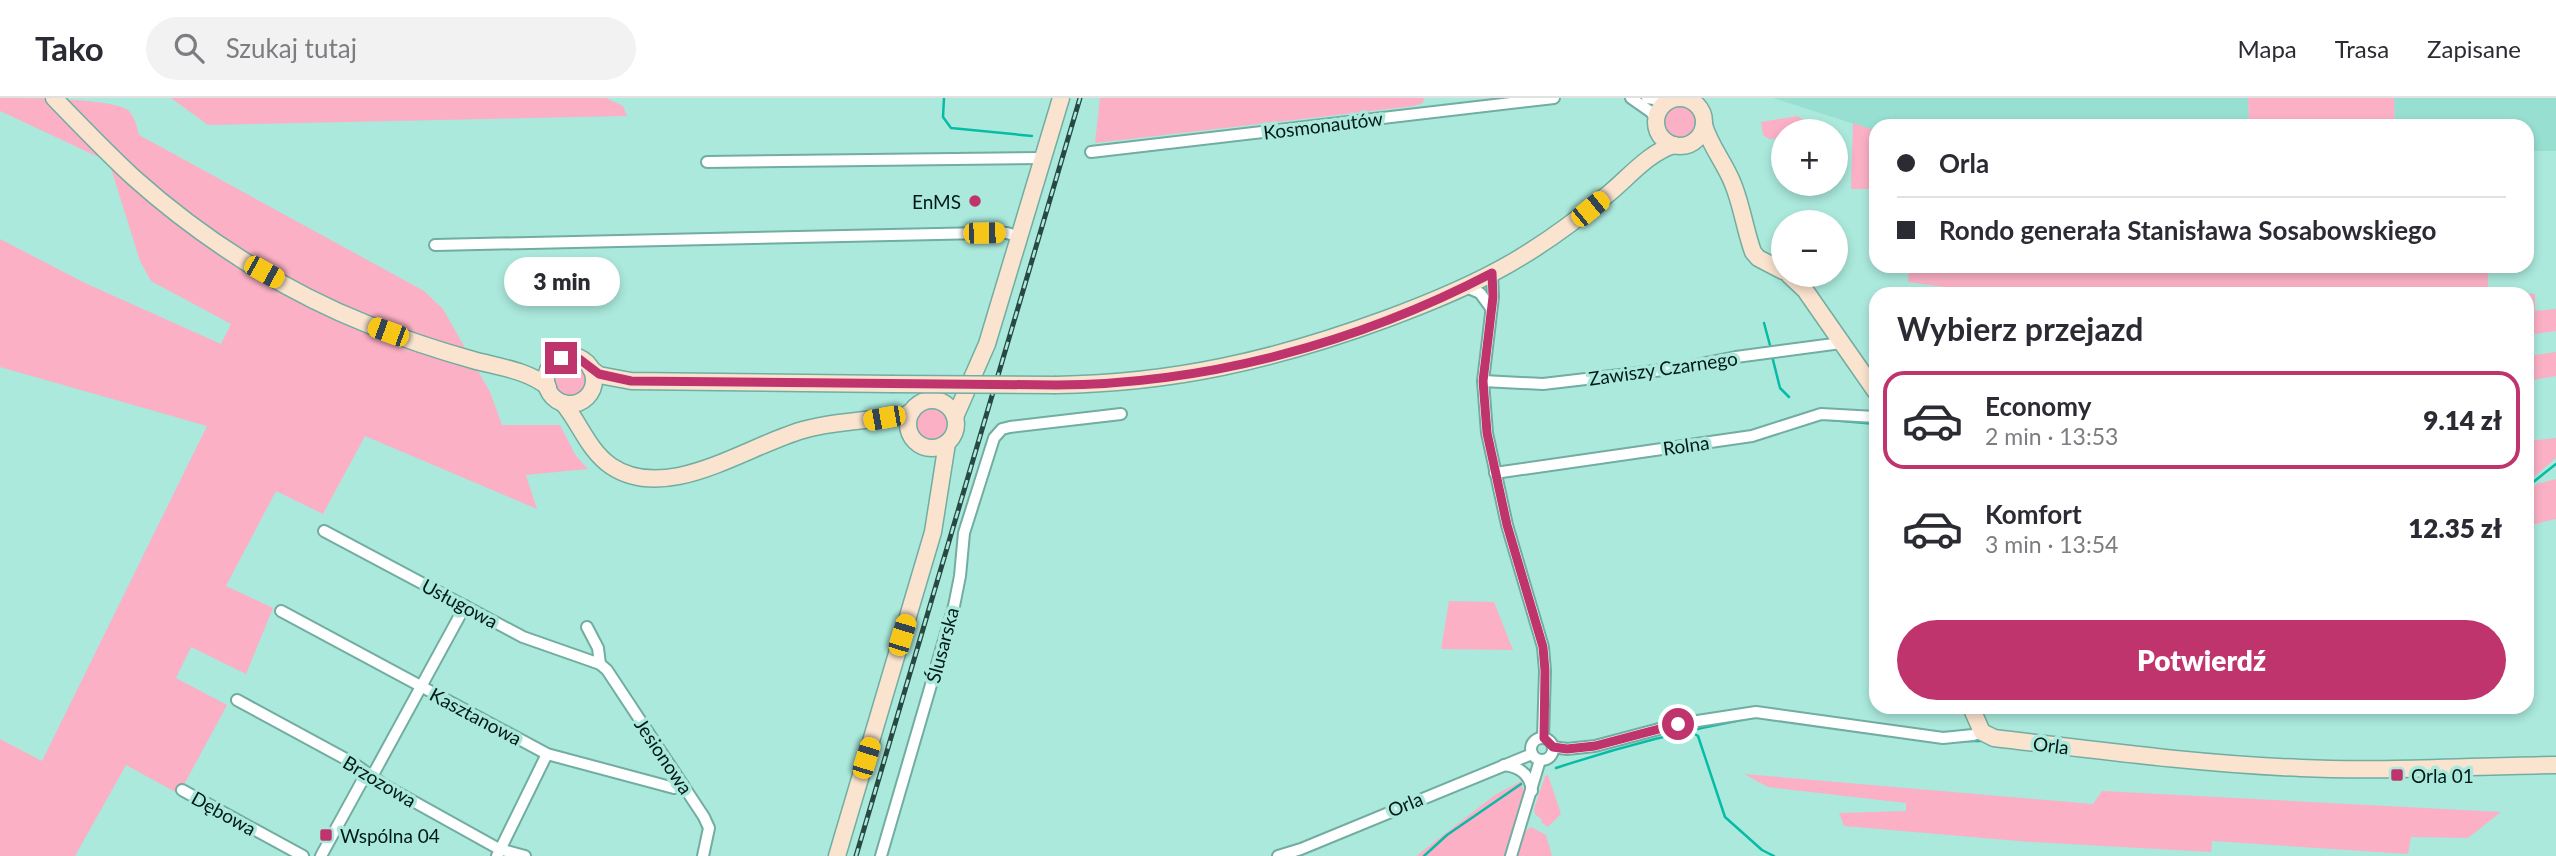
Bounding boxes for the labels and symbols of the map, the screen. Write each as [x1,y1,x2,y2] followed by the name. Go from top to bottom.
[1262,106,1384,144] street label: Kosmonautów
[1568,188,1613,230] car
[912,190,961,213] place label: EnMS
[967,193,983,209] marker: EnMS
[963,222,1006,244] car
[241,253,288,291] car
[503,257,619,306] callout: 3 min
[365,315,412,349] car
[545,342,577,374] route end
[1587,346,1739,390] street label: Zawiszy Czarnego
[862,404,907,432] car
[1661,430,1711,460] street label: Rolna
[418,573,502,633] street label: Usługowa
[921,605,963,685] street label: Ślusarska
[886,612,919,658] car
[426,682,526,750] street label: Kasztanowa
[1662,708,1694,740] route start
[630,714,698,798] street label: Jesionowa
[2032,731,2070,759] street label: Orla
[850,735,883,781] car
[339,750,421,812] street label: Brzozowa
[2411,764,2474,787] place label: Orla 01
[2389,767,2405,783] marker: Orla 01
[188,786,260,840] street label: Dębowa
[1384,787,1426,821] street label: Orla
[340,824,440,847] place label: Wspólna 04
[318,827,334,843] marker: Wspólna 04

